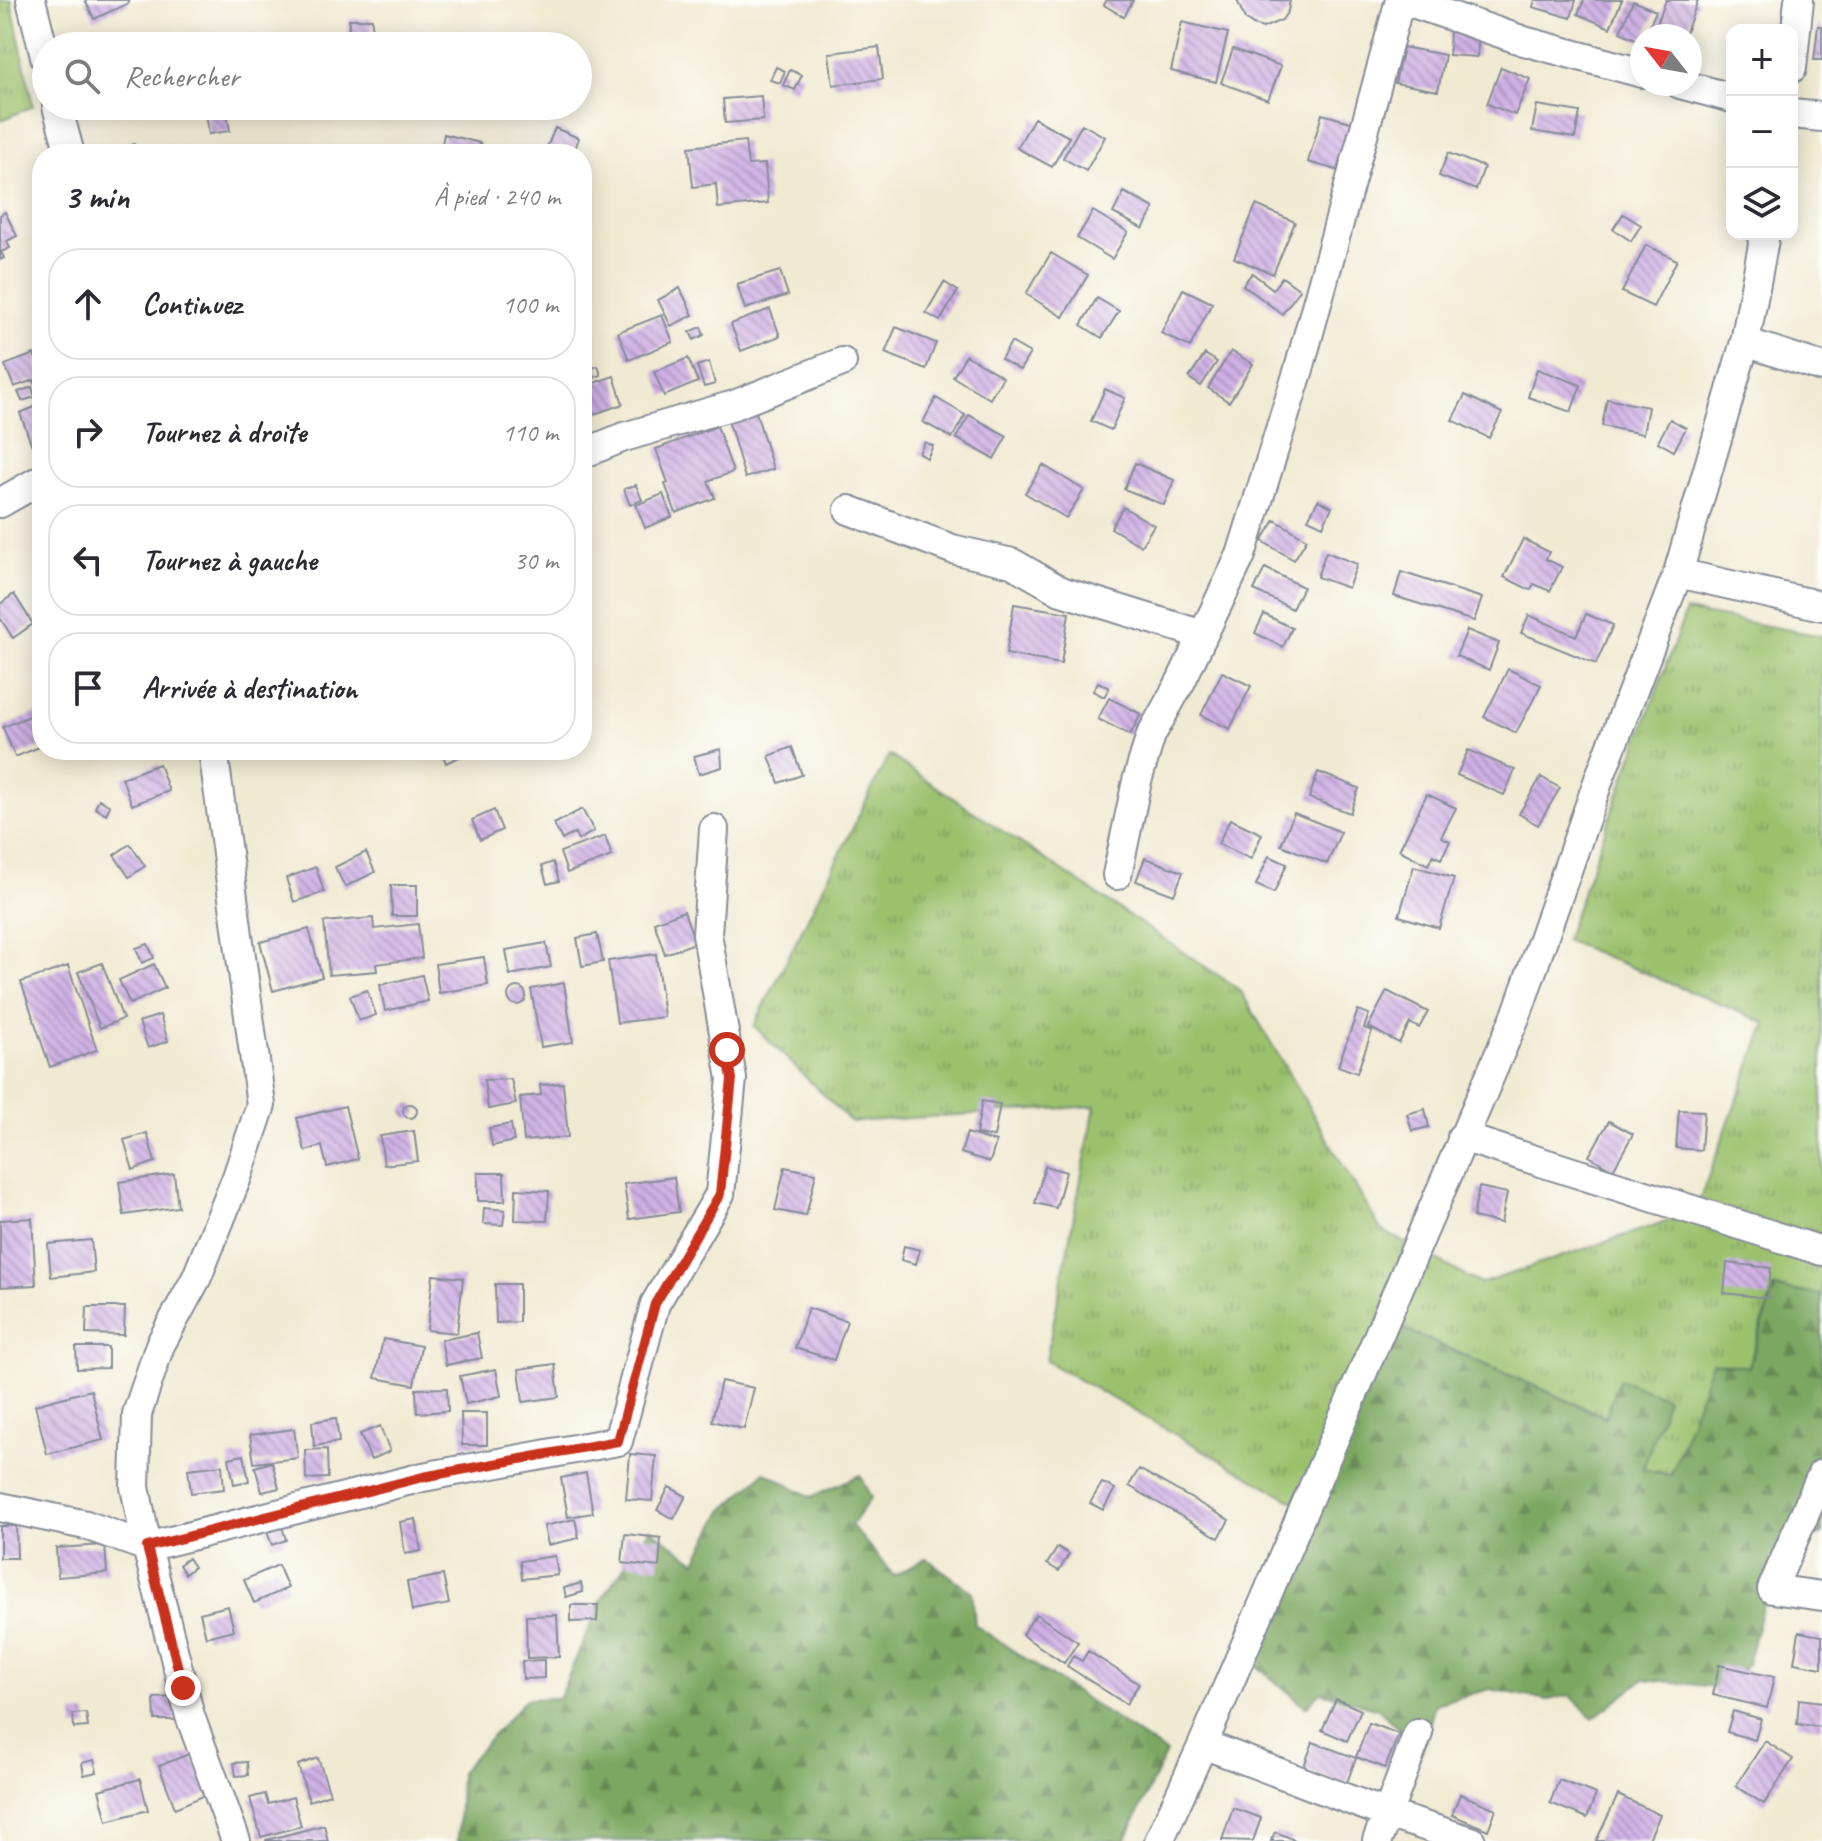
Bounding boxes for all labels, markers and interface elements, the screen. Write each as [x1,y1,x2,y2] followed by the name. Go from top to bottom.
[1630,24,1702,96] north arrow
[1726,24,1798,240] map controls
[1726,24,1798,96] button: +
[32,32,592,120] search box
[60,54,104,98] icon: search
[124,57,239,95] text: Rechercher
[1726,96,1798,168] button: −
[1726,168,1798,240] button: layers
[64,175,129,218] text: 3 min
[434,180,560,213] text: À pied · 240 m
[66,282,110,326] icon: ahead
[142,285,241,323] text: Continuez
[502,288,558,321] text: 100 m
[66,410,110,454] icon: right
[142,413,306,451] text: Tournez à droite
[502,416,558,449] text: 110 m
[66,538,110,582] icon: left
[142,541,317,579] text: Tournez à gauche
[514,544,558,577] text: 30 m
[66,666,110,710] icon: arrive
[142,669,357,707] text: Arrivée à destination
[709,1032,745,1068] route start
[165,1670,201,1706] route end

